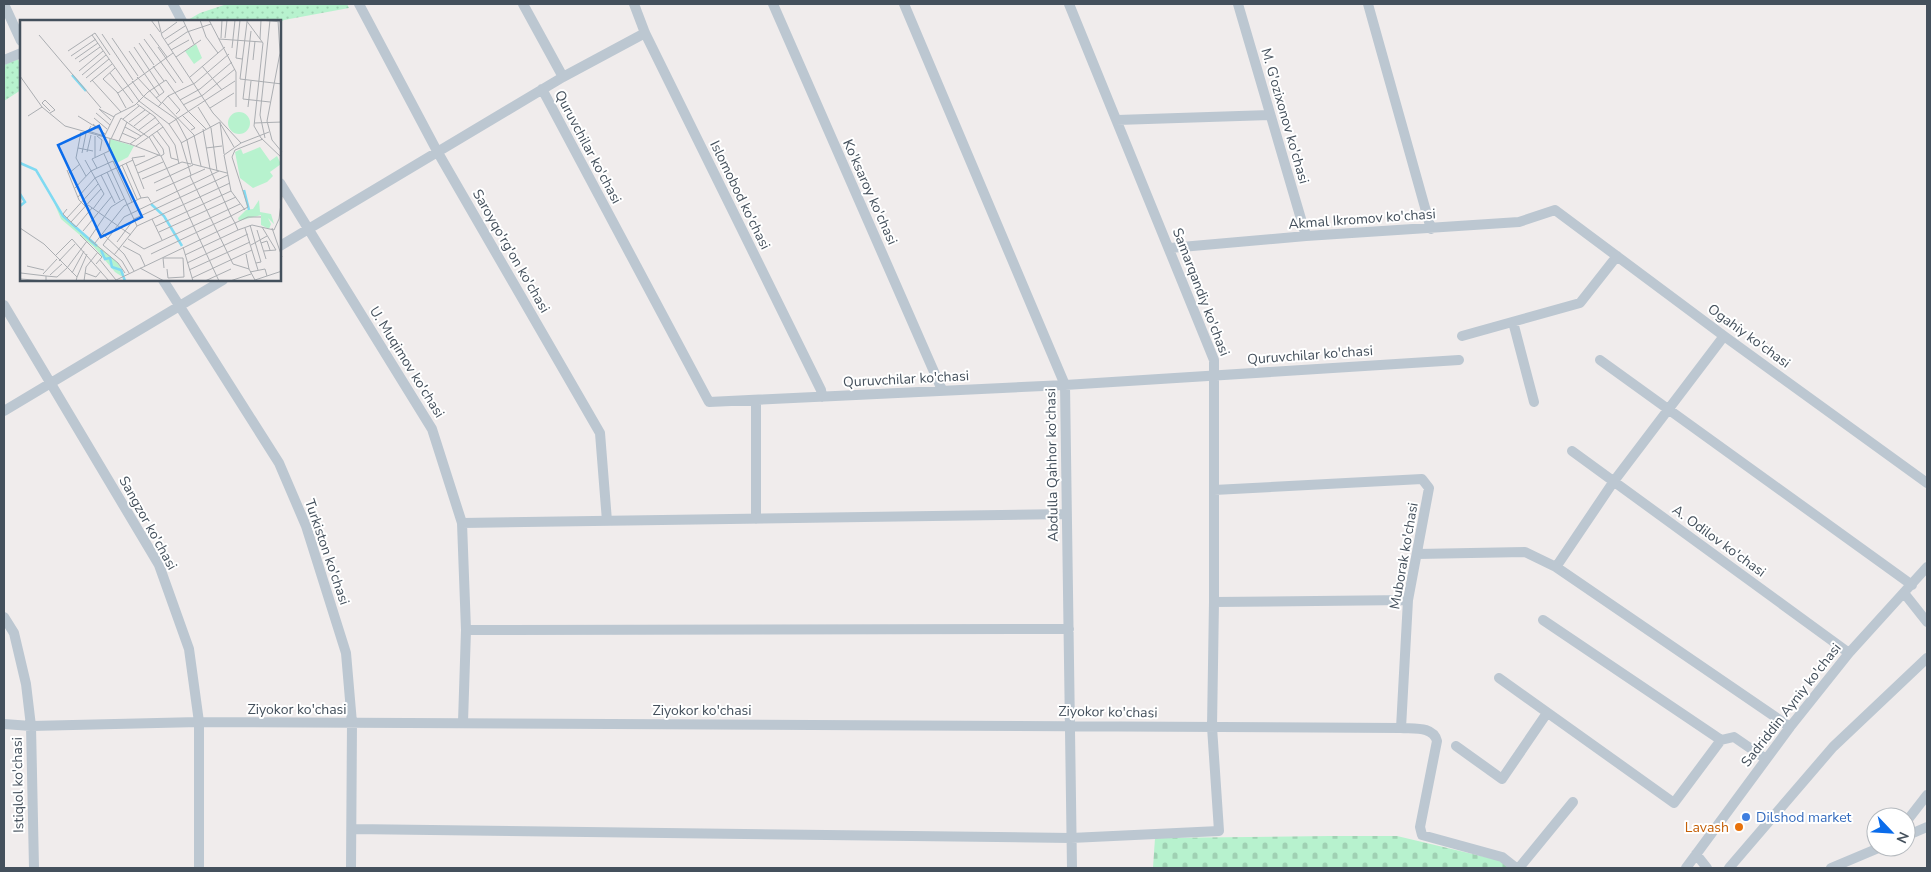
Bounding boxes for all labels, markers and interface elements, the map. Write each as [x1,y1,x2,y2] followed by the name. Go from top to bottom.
[20,20,281,281] inset map
[1257,46,1313,186] street label: M. G'ozixonov ko'chasi
[550,87,626,207] street label: Quruvchilar ko'chasi
[838,136,902,248] street label: Ko'ksaroy ko'chasi
[705,137,775,253] street label: Islomobod ko'chasi
[468,186,554,316] street label: Saroyqo'rg'on ko'chasi
[1288,204,1436,234] street label: Akmal Ikromov ko'chasi
[1168,225,1234,359] street label: Samarqandiy ko'chasi
[1704,300,1794,372] street label: Ogahiy ko'chasi
[365,303,449,421] street label: U. Muqimov ko'chasi
[1247,341,1373,369] street label: Quruvchilar ko'chasi
[843,366,969,392] street label: Quruvchilar ko'chasi
[1041,388,1063,542] street label: Abdulla Qahhor ko'chasi
[114,473,182,573] street label: Sangzor ko'chasi
[300,496,354,608] street label: Turkiston ko'chasi
[1385,501,1423,611] street label: Muborak ko'chasi
[1668,501,1770,581] street label: A. Odilov ko'chasi
[1737,639,1845,771] street label: Sadriddin Ayniy ko'chasi
[247,700,347,719] street label: Ziyokor ko'chasi
[652,701,752,720] street label: Ziyokor ko'chasi
[1058,702,1158,722] street label: Ziyokor ko'chasi
[8,737,28,833] street label: Istiqlol ko'chasi
[1866,807,1916,857] north arrow
[1756,808,1852,827] place label: Dilshod market
[1740,811,1752,823] marker: Dilshod market
[1685,818,1729,837] place label: Lavash
[1733,821,1745,833] marker: Lavash
[1892,829,1913,846] text: N

